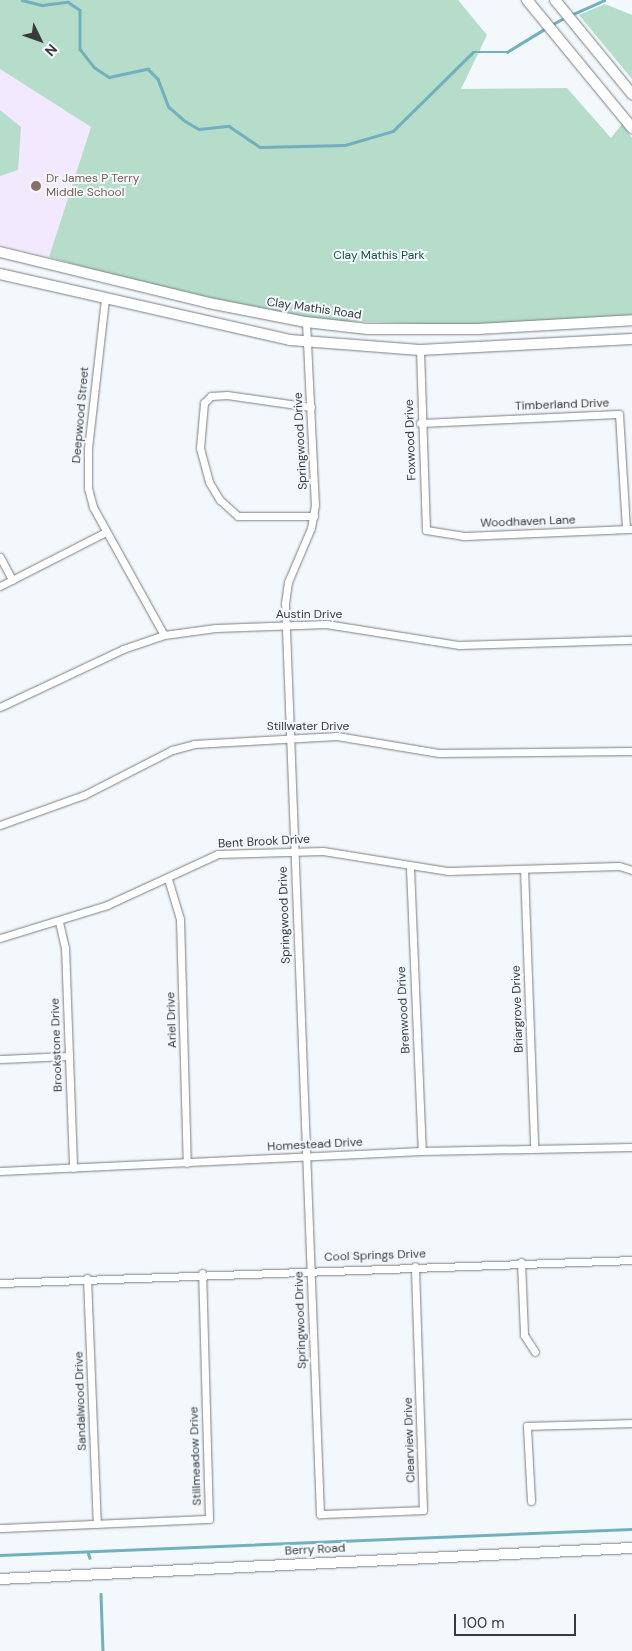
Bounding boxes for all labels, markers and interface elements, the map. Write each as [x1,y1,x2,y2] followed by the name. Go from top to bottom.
[15,15,65,65] north arrow
[41,40,61,60] text: N
[46,172,139,200] place label: Dr James P Terry Middle School
[30,180,42,192] marker: Dr James P Terry Middle School
[333,249,425,263] park label: Clay Mathis Park
[266,295,362,323] street label: Clay Mathis Road
[70,366,92,464] street label: Deepwood Street
[291,392,311,490] street label: Springwood Drive
[515,396,609,414] street label: Timberland Drive
[402,399,420,481] street label: Foxwood Drive
[480,513,576,531] street label: Woodhaven Lane
[276,608,342,622] street label: Austin Drive
[267,720,349,734] street label: Stillwater Drive
[218,832,310,852] street label: Bent Brook Drive
[276,866,294,964] street label: Springwood Drive
[509,965,527,1053] street label: Briargrove Drive
[395,966,413,1054] street label: Brenwood Drive
[164,992,180,1048] street label: Ariel Drive
[48,998,66,1092] street label: Brookstone Drive
[267,1135,363,1155] street label: Homestead Drive
[324,1247,426,1265] street label: Cool Springs Drive
[292,1271,310,1369] street label: Springwood Drive
[72,1351,90,1451] street label: Sandalwood Drive
[401,1397,419,1483] street label: Clearview Drive
[187,1406,205,1506] street label: Stillmeadow Drive
[284,1541,346,1559] street label: Berry Road
[457,1604,580,1636] scale bar
[462,1613,505,1633] text: 100 m

